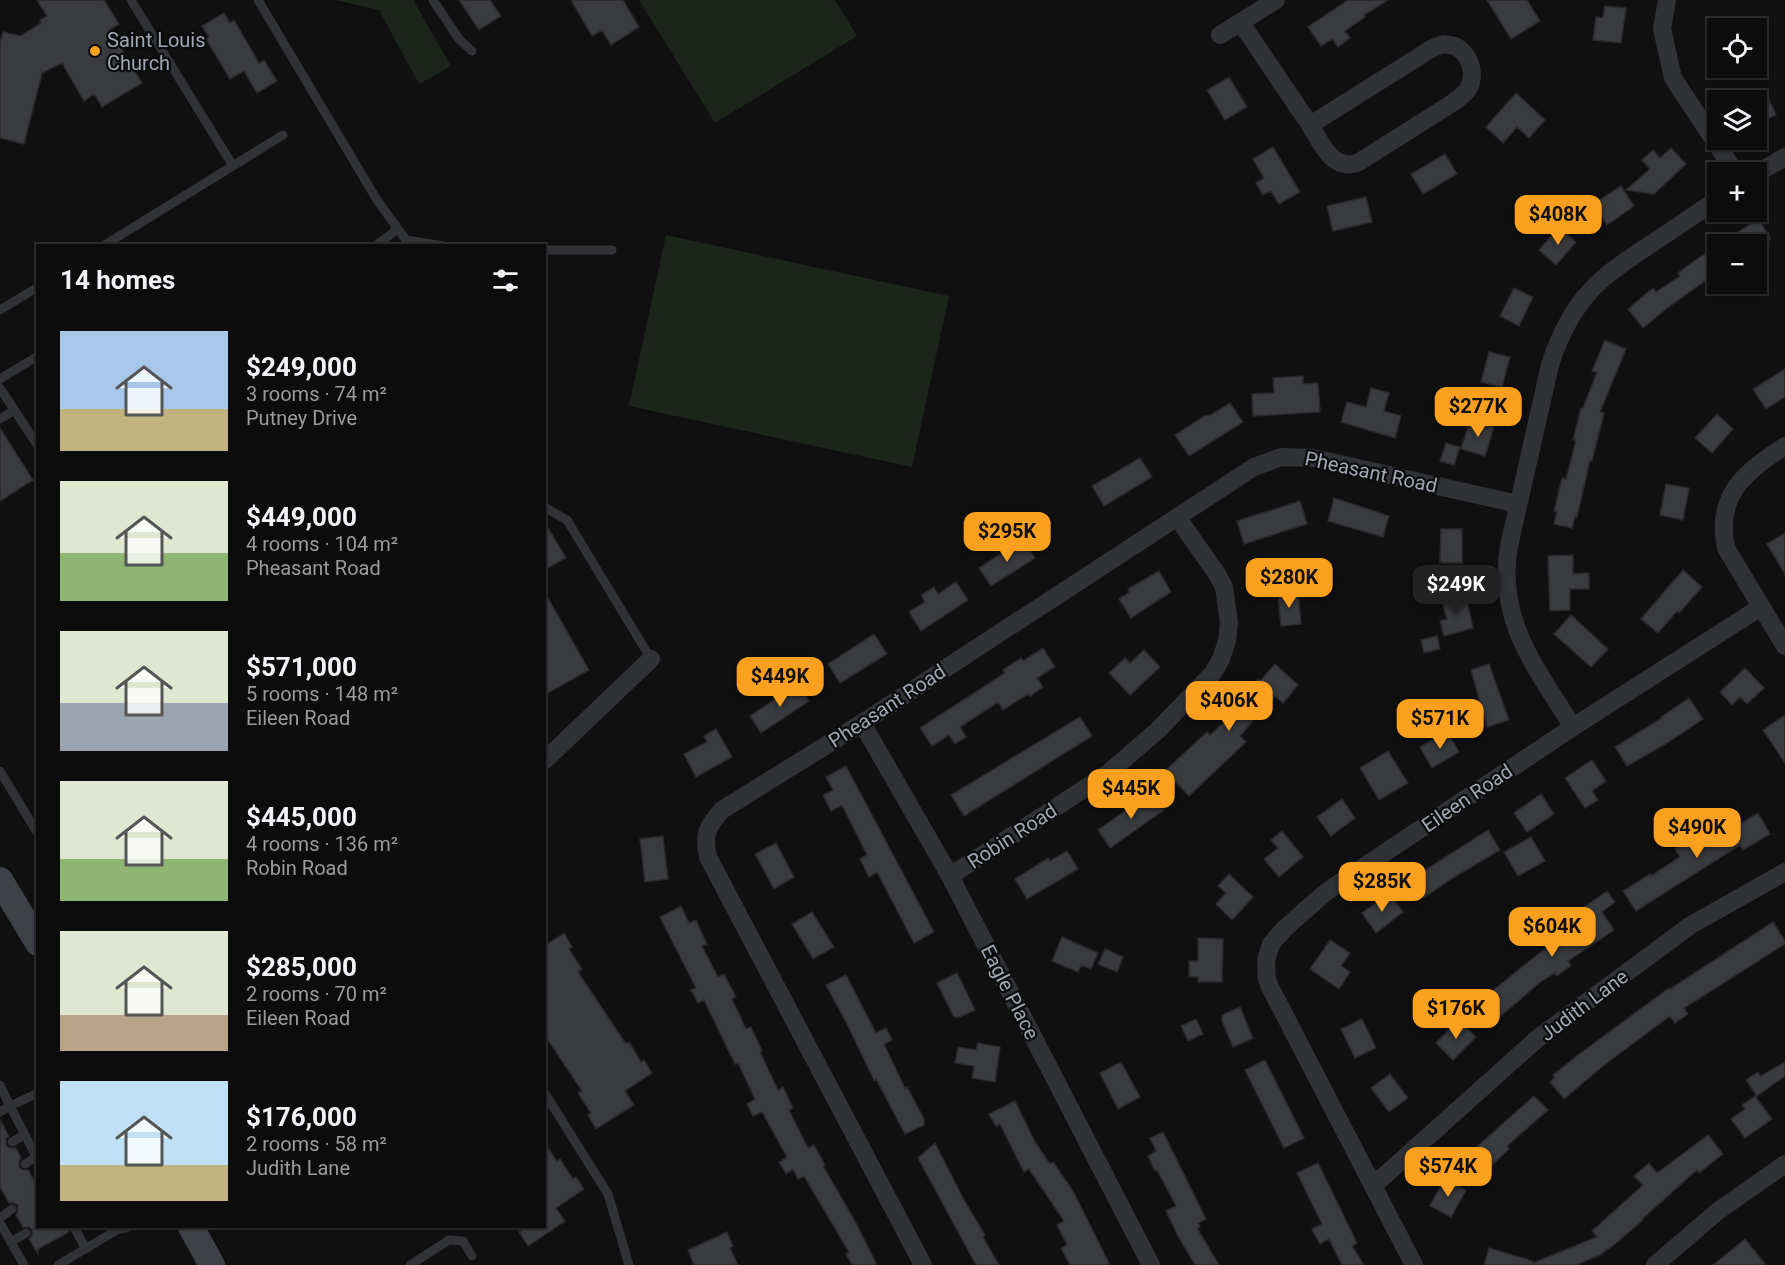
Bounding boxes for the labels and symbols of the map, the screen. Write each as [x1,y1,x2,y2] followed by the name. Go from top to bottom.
[107,28,206,75] place label: Saint Louis Church
[88,44,102,58] marker: Saint Louis Church
[1516,195,1600,246] pin: $408K
[1436,387,1520,438] pin: $277K
[1303,446,1439,498] street label: Pheasant Road
[965,512,1049,563] pin: $295K
[1247,558,1331,609] pin: $280K
[1414,565,1498,616] pin: $249K
[738,657,822,708] pin: $449K
[824,659,950,753] street label: Pheasant Road
[1187,681,1271,732] pin: $406K
[1398,699,1482,750] pin: $571K
[1417,759,1517,837] street label: Eileen Road
[1089,769,1173,820] pin: $445K
[963,798,1061,874] street label: Robin Road
[1655,808,1739,859] pin: $490K
[1340,862,1424,913] pin: $285K
[1510,907,1594,958] pin: $604K
[976,941,1044,1043] street label: Eagle Place
[1535,964,1633,1046] street label: Judith Lane
[1414,989,1498,1040] pin: $176K
[1406,1147,1490,1198] pin: $574K

